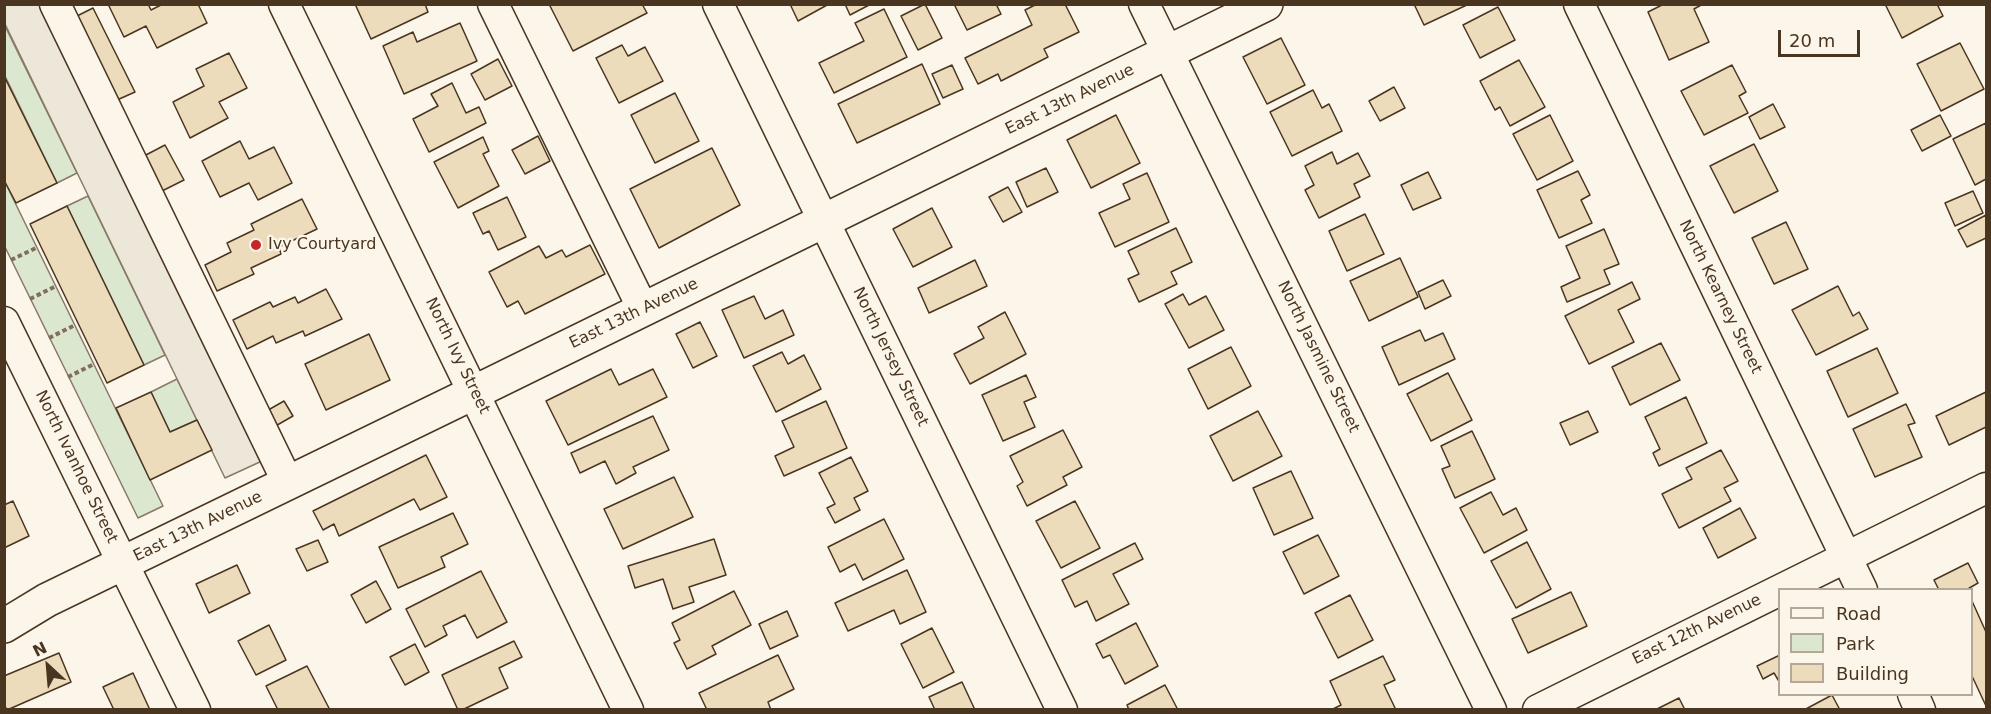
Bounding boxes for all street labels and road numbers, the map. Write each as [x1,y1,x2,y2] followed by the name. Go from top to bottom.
[1002,60,1138,140] street label: East 13th Avenue
[1674,217,1766,377] street label: North Kearney Street
[566,274,702,354] street label: East 13th Avenue
[1273,278,1363,436] street label: North Jasmine Street
[848,284,932,430] street label: North Jersey Street
[420,295,494,417] street label: North Ivy Street
[31,388,121,546] street label: North Ivanhoe Street
[130,487,266,567] street label: East 13th Avenue
[1629,590,1765,670] street label: East 12th Avenue

